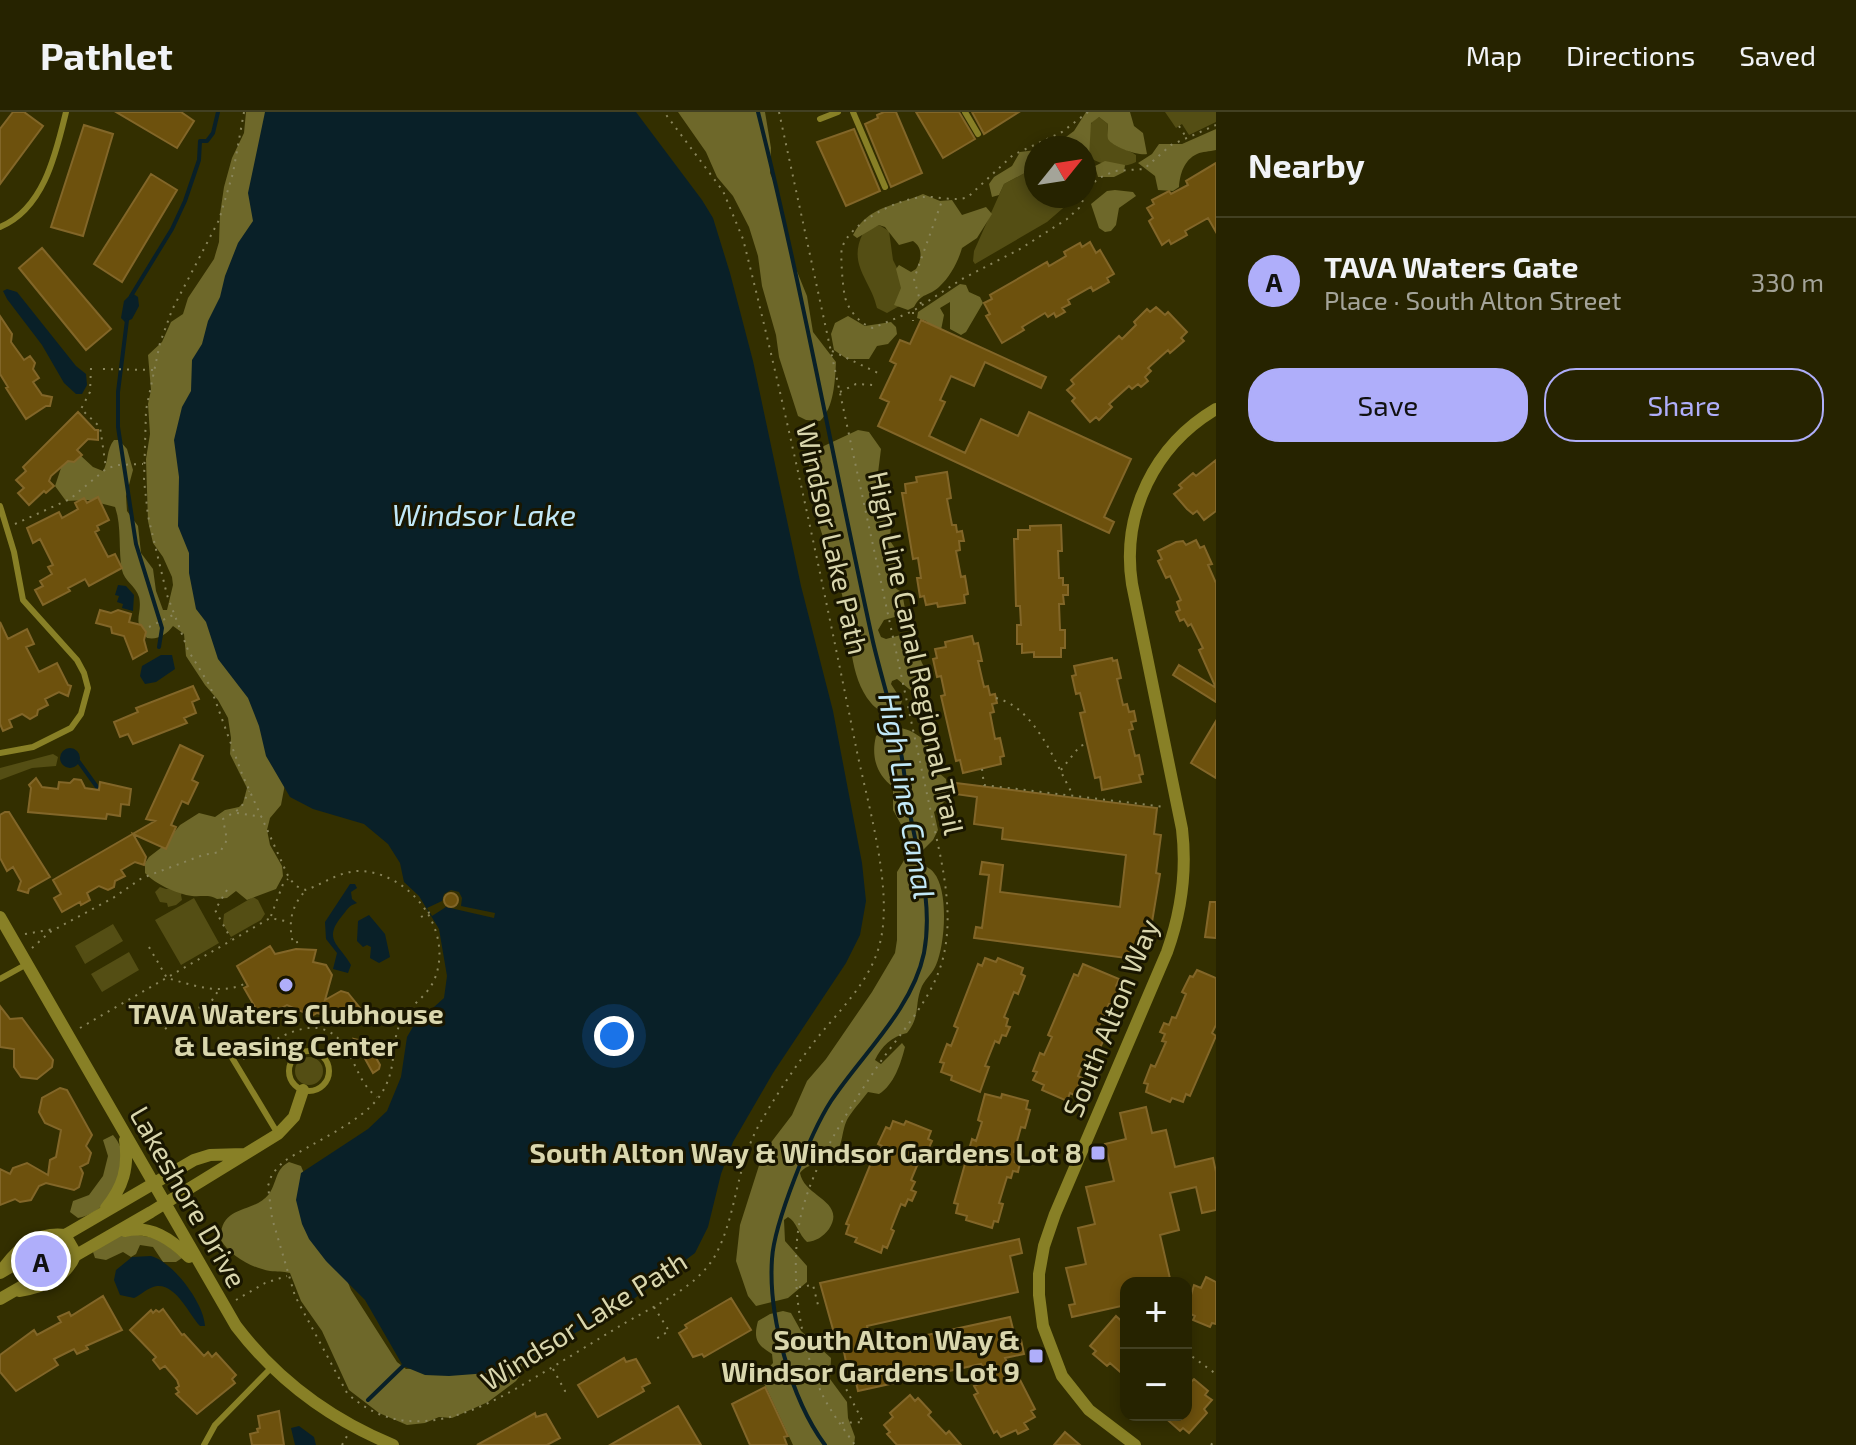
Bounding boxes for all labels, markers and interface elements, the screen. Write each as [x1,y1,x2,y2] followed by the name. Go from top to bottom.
[40,32,173,78] text: Pathlet
[1466,38,1522,72] text: Map
[1566,38,1695,72] text: Directions
[1739,38,1816,72] text: Saved
[1024,136,1096,208] north arrow
[1248,144,1365,185] text: Nearby
[1324,248,1578,284] text: TAVA Waters Gate
[1266,266,1282,297] text: A
[1751,266,1824,297] text: 330 m
[1324,284,1621,315] text: Place · South Alton Street
[1248,368,1528,442] button: Save
[1544,368,1824,442] button: Share
[790,420,876,658] street label: Windsor Lake Path
[861,467,971,839] street label: High Line Canal Regional Trail
[392,496,576,532] water label: Windsor Lake
[870,690,942,902] water label: High Line Canal
[1055,913,1165,1122] street label: South Alton Way
[277,976,295,994] marker: TAVA Waters Clubhouse & Leasing Center
[128,996,444,1062] place label: TAVA Waters Clubhouse & Leasing Center
[594,1016,634,1056] your location
[123,1100,255,1293] street label: Lakeshore Drive
[530,1135,1082,1169] place label: South Alton Way & Windsor Gardens Lot 8
[1089,1144,1107,1162] marker: South Alton Way & Windsor Gardens Lot 8
[15,1231,67,1291] pin: A
[474,1243,693,1397] street label: Windsor Lake Path
[1120,1277,1192,1421] map controls
[1120,1277,1192,1349] button: +
[721,1322,1020,1388] place label: South Alton Way & Windsor Gardens Lot 9
[1027,1347,1045,1365] marker: South Alton Way & Windsor Gardens Lot 9
[1120,1349,1192,1421] button: −

